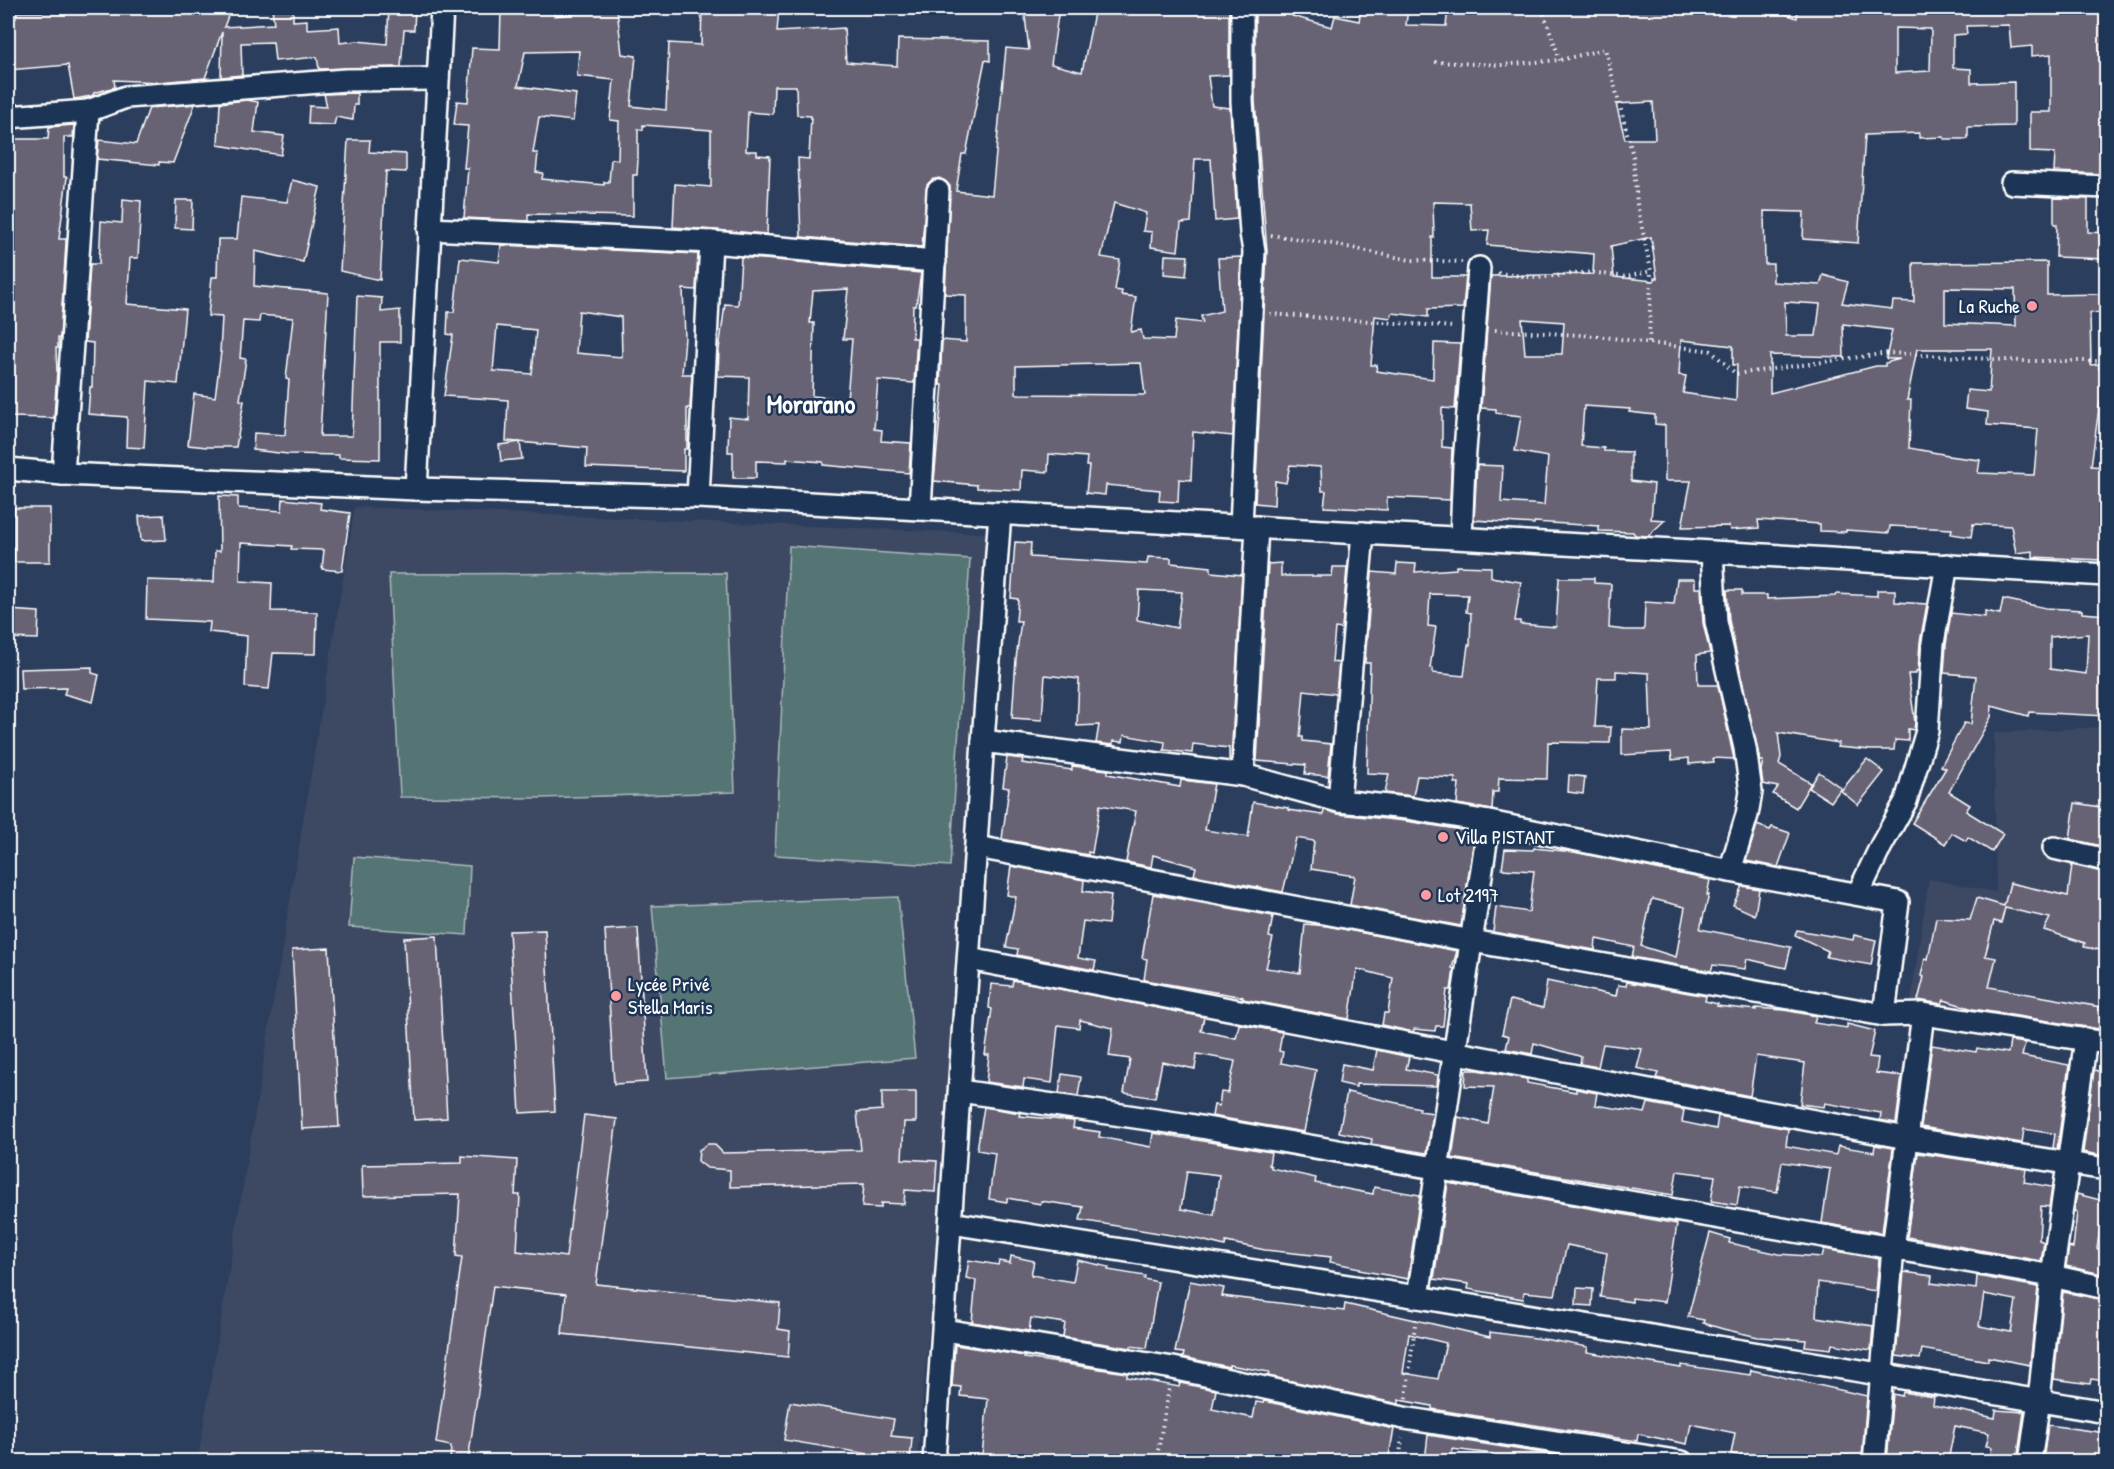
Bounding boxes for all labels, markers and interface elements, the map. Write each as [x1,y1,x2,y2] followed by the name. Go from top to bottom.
[1959,292,2020,319] place label: La Ruche
[2025,299,2039,313] marker: La Ruche
[767,386,856,421] district label: Morarano
[1455,823,1555,850] place label: Villa PISTANT
[1436,830,1450,844] marker: Villa PISTANT
[1438,881,1499,908] place label: Lot 2197
[1419,888,1433,902] marker: Lot 2197
[628,970,713,1020] place label: Lycée Privé Stella Maris
[609,989,623,1003] marker: Lycée Privé Stella Maris

